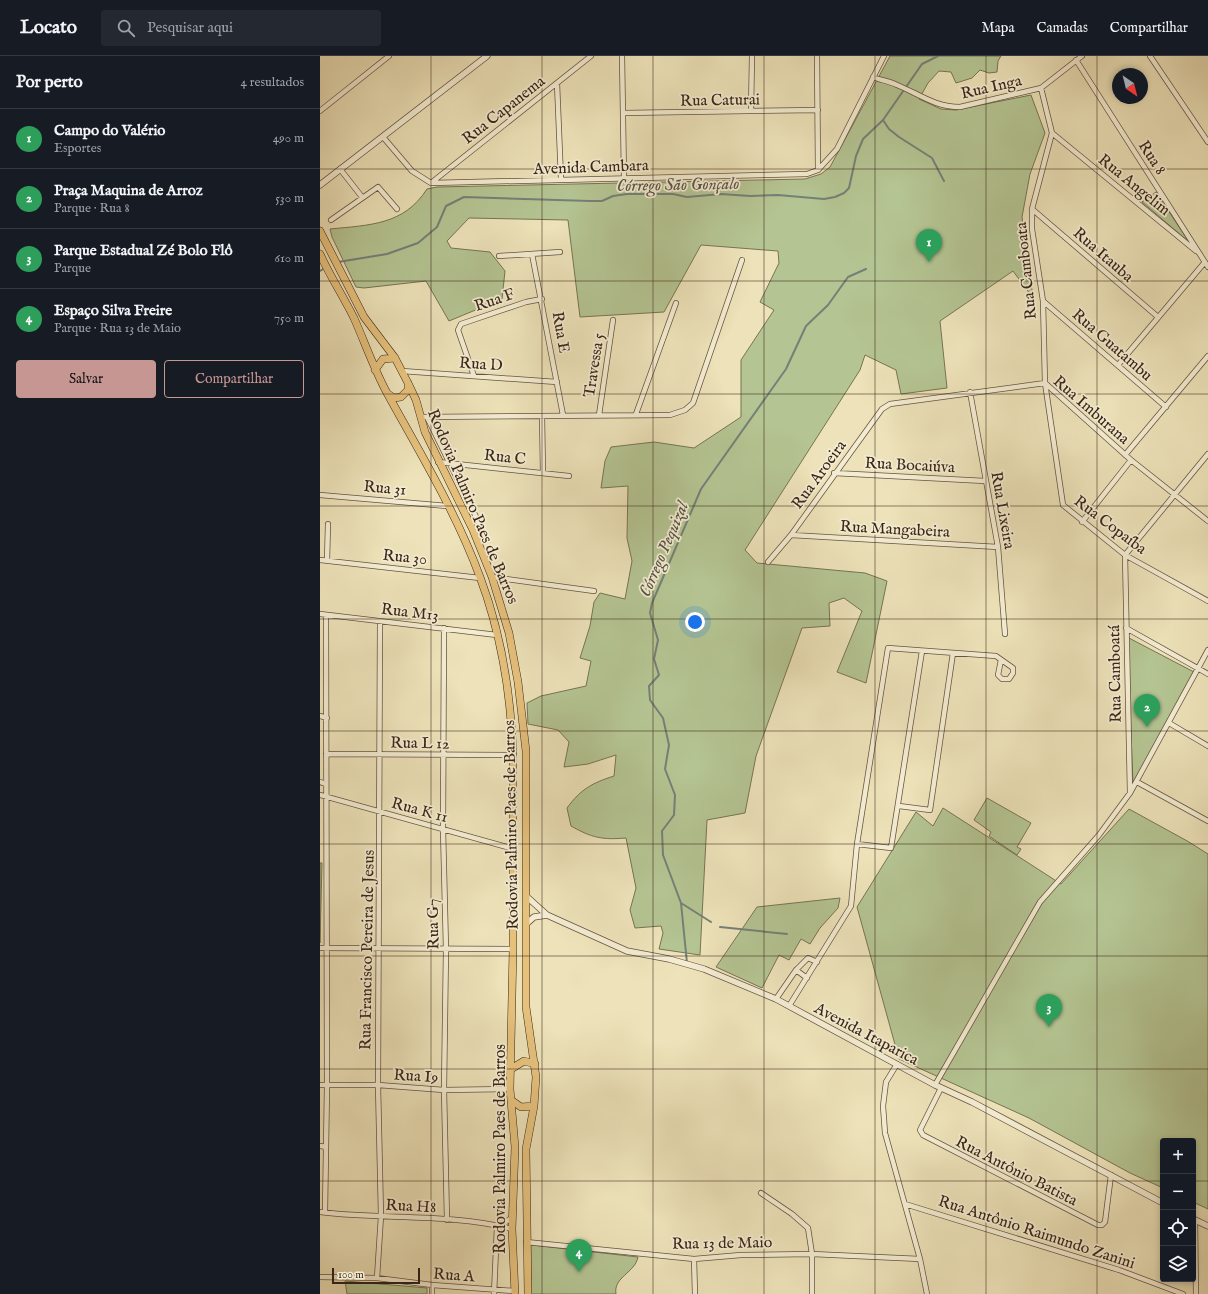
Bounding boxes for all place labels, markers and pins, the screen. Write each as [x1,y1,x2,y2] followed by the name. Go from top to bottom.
[916,229,942,262] pin: 1
[1134,694,1160,727] pin: 2
[1036,994,1062,1027] pin: 3
[566,1239,592,1272] pin: 4

